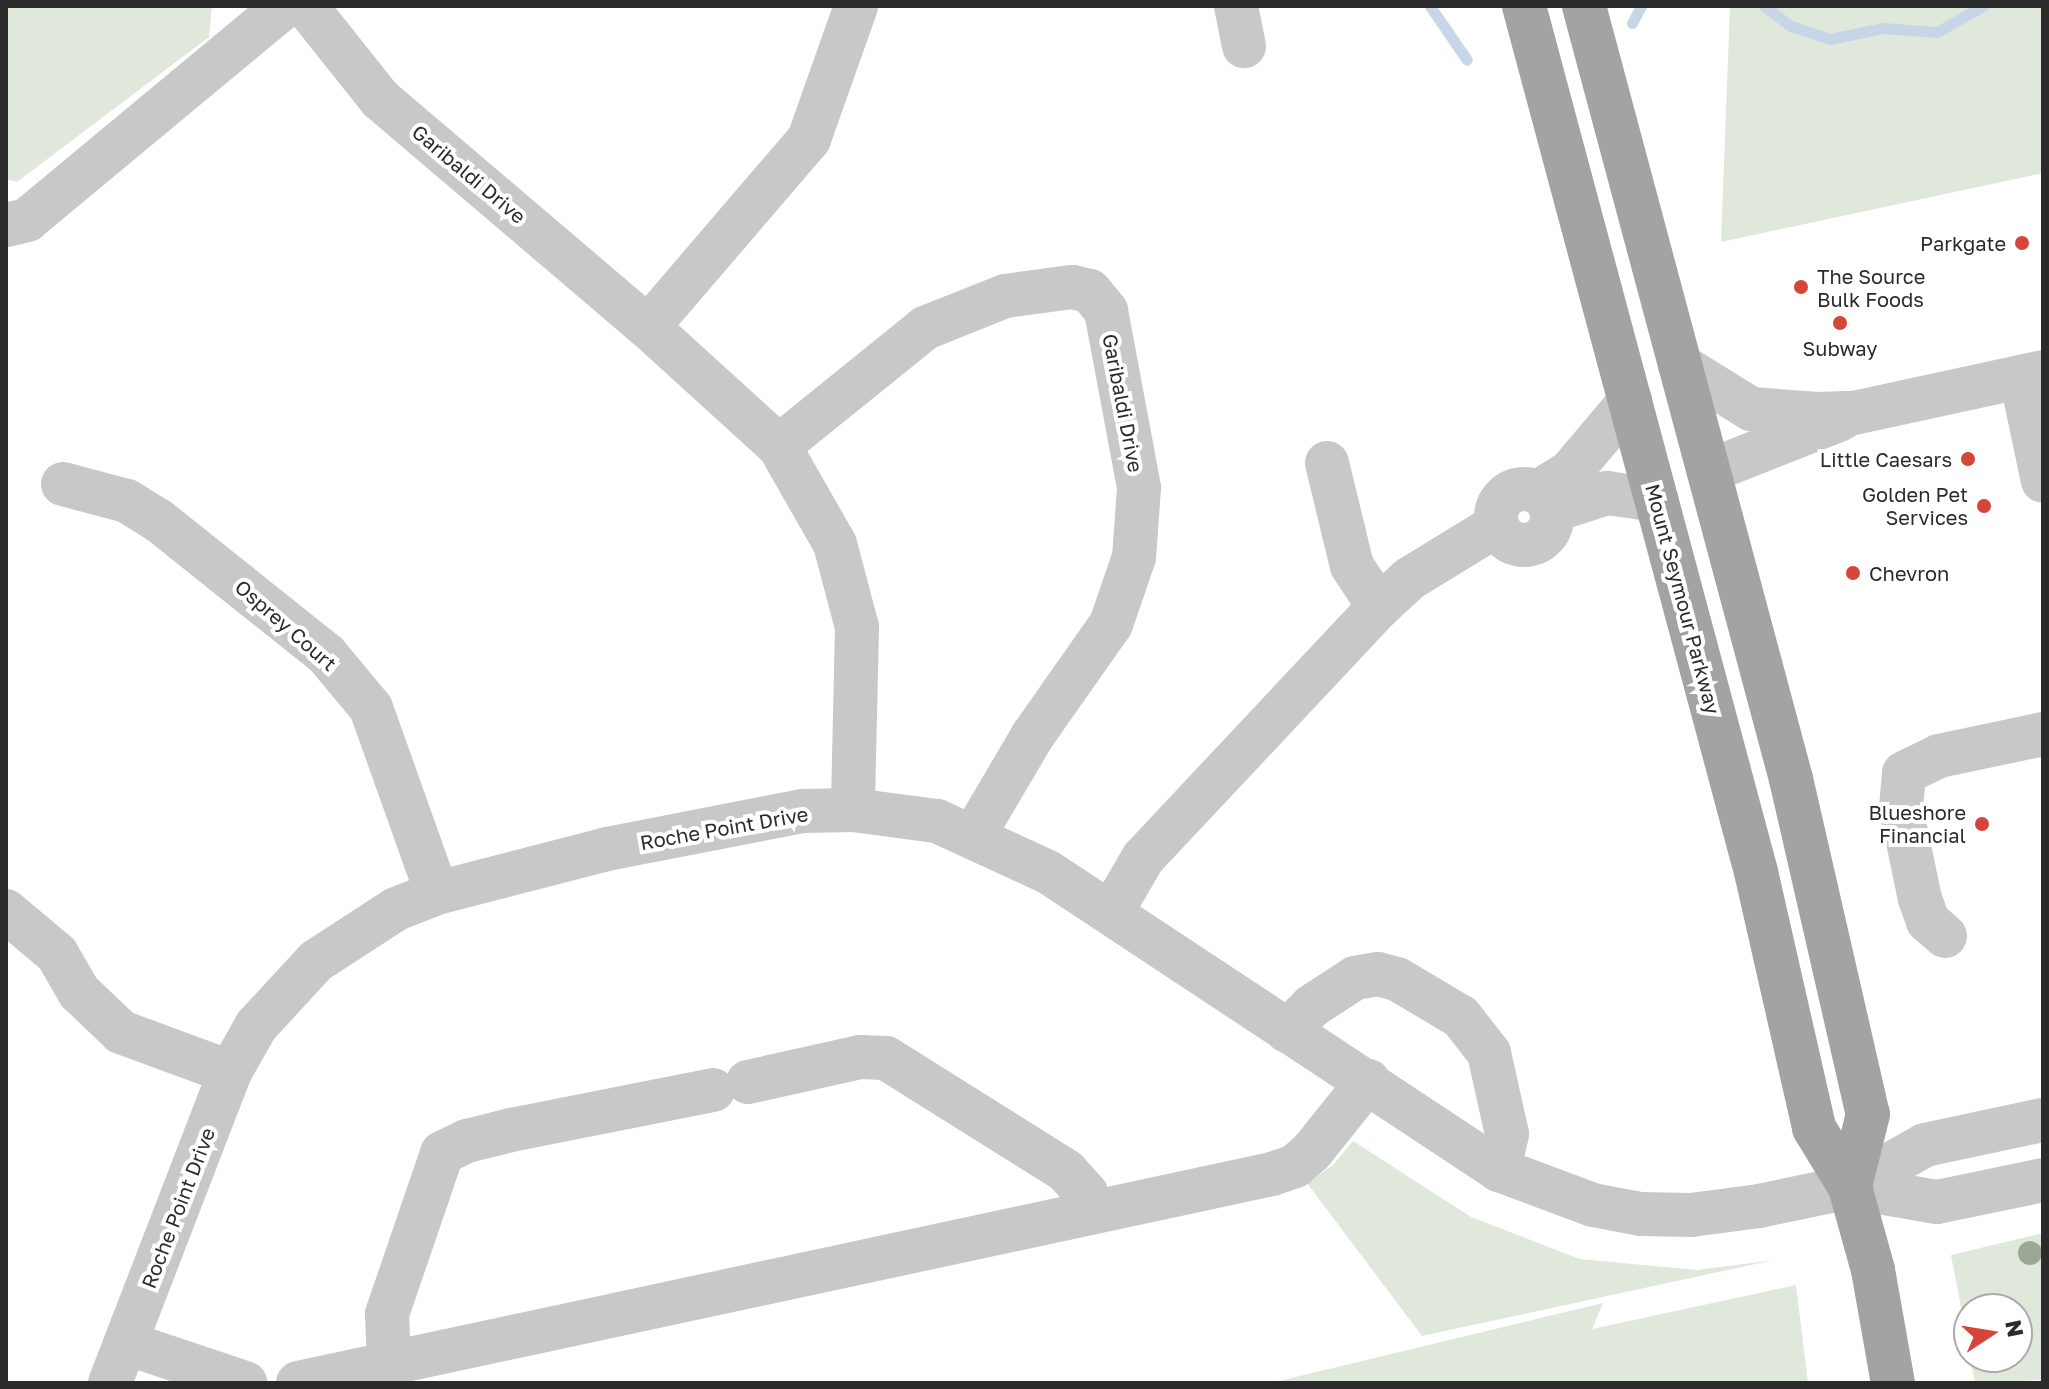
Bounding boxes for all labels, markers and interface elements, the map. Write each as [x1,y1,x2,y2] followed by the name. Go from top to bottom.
[407,120,531,228] street label: Garibaldi Drive
[1920,231,2006,255] place label: Parkgate
[2013,234,2031,252] marker: Parkgate
[1817,264,1925,311] place label: The Source Bulk Foods
[1792,278,1810,296] marker: The Source Bulk Foods
[1831,314,1849,332] marker: Subway
[1098,332,1148,474] street label: Garibaldi Drive
[1803,336,1877,360] place label: Subway
[1820,447,1952,471] place label: Little Caesars
[1959,450,1977,468] marker: Little Caesars
[1641,481,1725,717] street label: Mount Seymour Parkway
[1862,482,1968,529] place label: Golden Pet Services
[1975,497,1993,515] marker: Golden Pet Services
[1869,561,1949,585] place label: Chevron
[1844,564,1862,582] marker: Chevron
[230,574,342,676] street label: Osprey Court
[1868,800,1966,847] place label: Blueshore Financial
[638,801,810,855] street label: Roche Point Drive
[1973,815,1991,833] marker: Blueshore Financial
[136,1124,220,1292] street label: Roche Point Drive
[1953,1293,2033,1373] north arrow
[2000,1317,2030,1339] text: N

